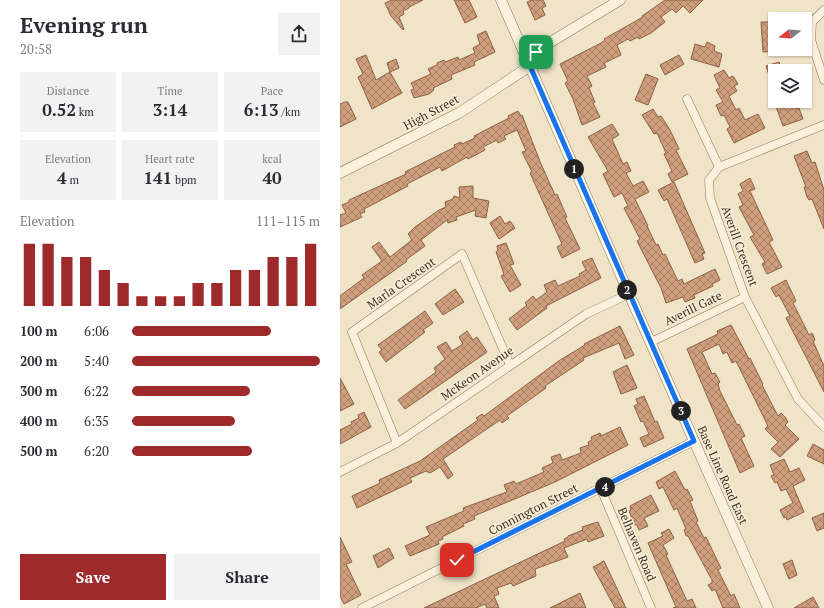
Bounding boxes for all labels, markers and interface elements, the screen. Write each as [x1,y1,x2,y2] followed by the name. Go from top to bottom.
[20,10,148,39] text: Evening run
[768,12,812,56] north arrow
[768,12,812,108] map controls
[278,13,320,55] button: share
[519,35,553,69] pin
[20,40,52,58] text: 20:58
[525,41,547,63] icon: arrive
[768,64,812,108] button: layers
[47,84,89,98] text: Distance
[157,84,183,98] text: Time
[261,84,283,98] text: Pace
[401,91,462,133] street label: High Street
[42,98,76,121] text: 0.52
[153,98,187,121] text: 3:14
[244,98,279,121] text: 6:13
[76,105,94,119] text: km
[279,105,300,119] text: /km
[45,152,91,166] text: Elevation
[145,152,195,166] text: Heart rate
[262,152,282,166] text: kcal
[564,159,584,179] pin: 1
[571,162,577,176] text: 1
[57,166,67,189] text: 4
[143,166,172,189] text: 141
[262,166,282,189] text: 40
[67,173,79,187] text: m
[172,173,197,187] text: bpm
[719,204,762,289] street label: Averill Crescent
[20,212,75,230] text: Elevation
[256,212,320,230] text: 111–115 m
[364,254,439,312] street label: Marla Crescent
[617,280,637,300] pin: 2
[624,283,630,297] text: 2
[662,288,724,328] street label: Averill Gate
[20,322,58,340] text: 100 m
[84,322,109,340] text: 6:06
[438,342,516,404] street label: McKeon Avenue
[20,352,58,370] text: 200 m
[84,352,109,370] text: 5:40
[20,382,58,400] text: 300 m
[84,382,109,400] text: 6:22
[671,401,691,421] pin: 3
[678,404,684,418] text: 3
[20,412,58,430] text: 400 m
[84,412,109,430] text: 6:35
[695,423,752,527] street label: Base Line Road East
[20,442,58,460] text: 500 m
[84,442,109,460] text: 6:20
[595,477,615,497] pin: 4
[486,480,581,538] street label: Connington Street
[602,480,608,494] text: 4
[615,505,659,584] street label: Belhaven Road
[440,543,474,577] pin
[446,549,468,571] icon: check
[20,554,166,600] button: Save
[174,554,320,600] button: Share

